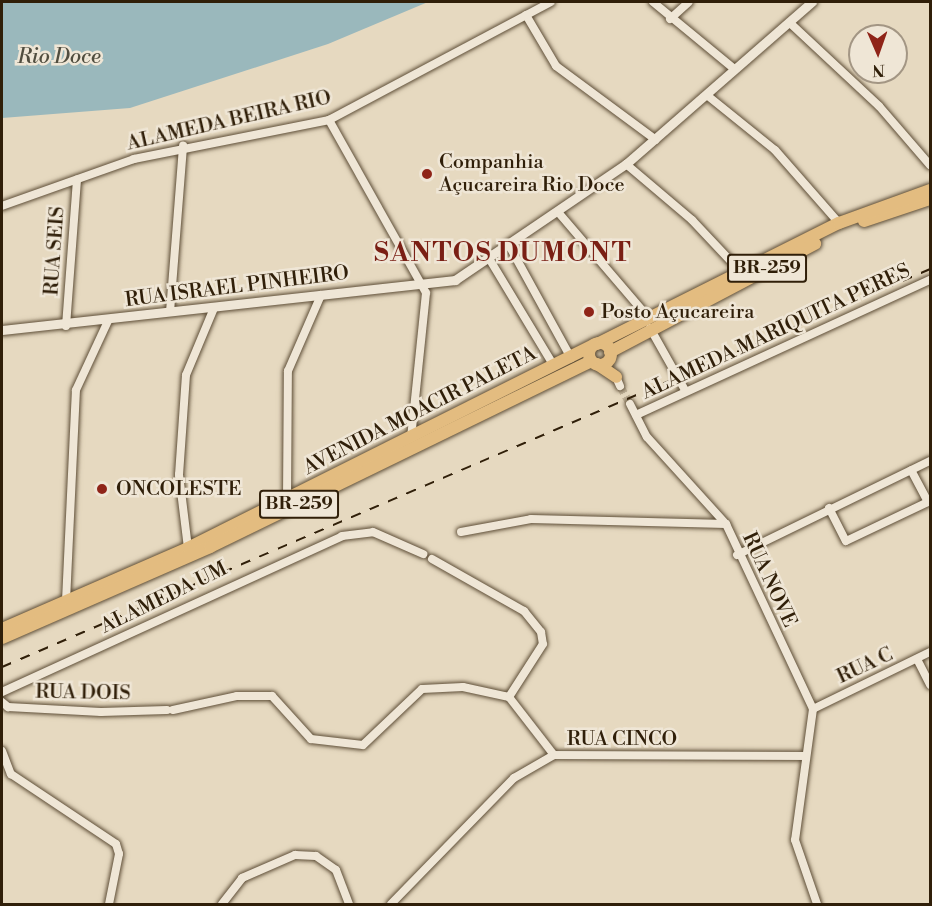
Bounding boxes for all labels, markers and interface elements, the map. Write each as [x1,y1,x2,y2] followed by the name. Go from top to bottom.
[848,24,908,84] north arrow
[17,44,101,70] water label: Rio Doce
[872,60,885,80] text: N
[124,86,334,156] street label: ALAMEDA BEIRA RIO
[439,150,625,197] place label: Companhia Açucareira Rio Doce
[420,167,434,181] marker: Companhia Açucareira Rio Doce
[40,205,70,297] street label: RUA SEIS
[374,238,632,270] district label: SANTOS DUMONT
[726,253,807,283] road number: BR-259
[638,259,914,405] street label: ALAMEDA MARIQUITA PERES
[124,261,350,313] street label: RUA ISRAEL PINHEIRO
[601,300,754,324] place label: Posto Açucareira
[582,305,596,319] marker: Posto Açucareira
[299,342,541,480] street label: AVENIDA MOACIR PALETA
[116,477,242,501] place label: ONCOLESTE
[93,480,111,498] marker: ONCOLESTE
[258,489,340,519] road number: BR-259
[737,529,801,631] street label: RUA NOVE
[97,557,231,639] street label: ALAMEDA UM
[833,643,897,689] street label: RUA C
[35,680,131,706] street label: RUA DOIS
[567,727,677,751] street label: RUA CINCO

